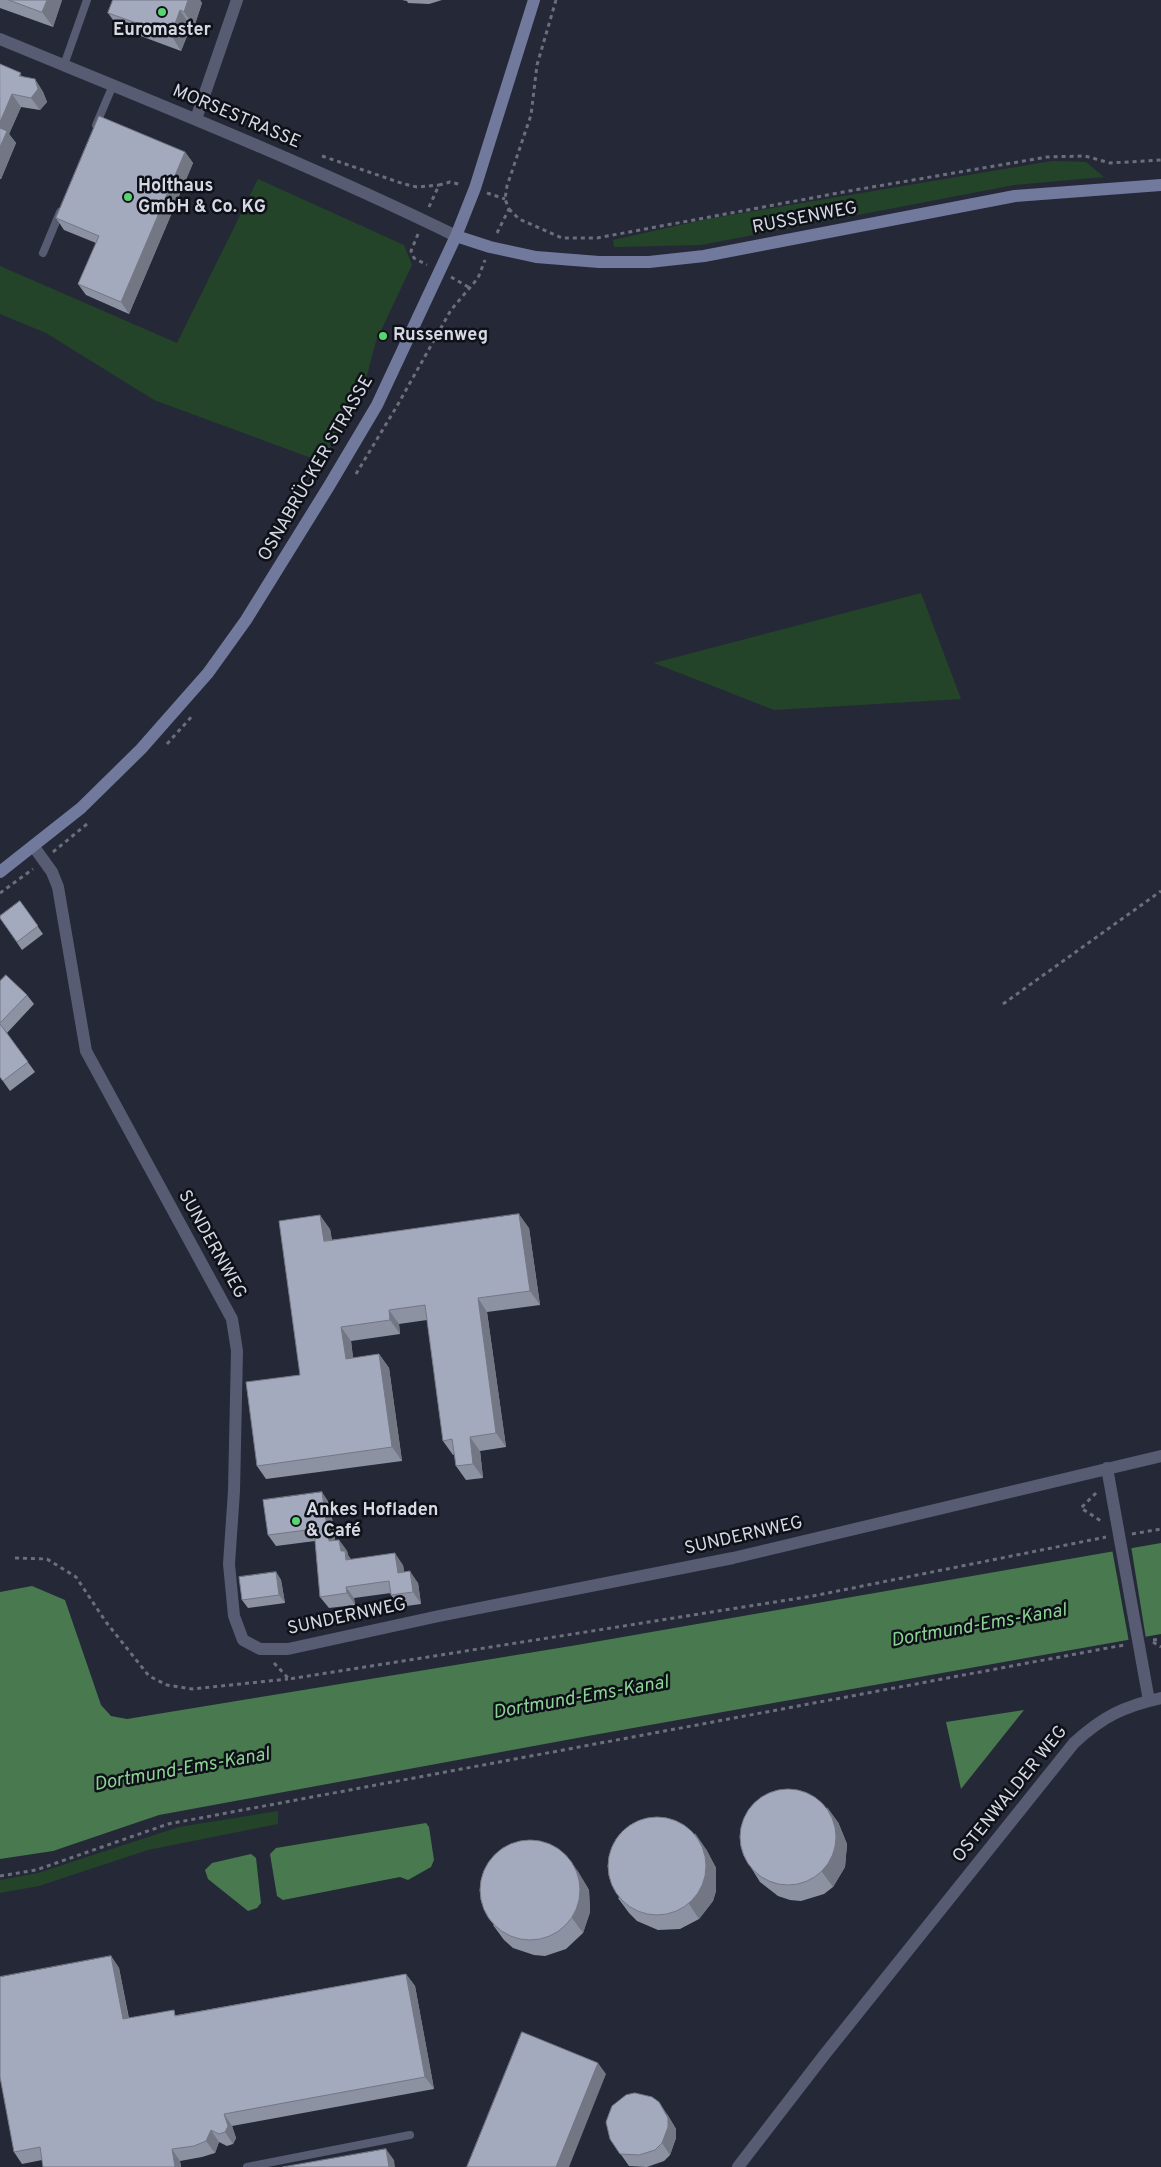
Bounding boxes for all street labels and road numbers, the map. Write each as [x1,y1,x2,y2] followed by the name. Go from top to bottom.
[169,81,303,155] street label: MORSESTRASSE
[751,198,859,240] street label: RUSSENWEG
[255,372,379,566] street label: OSNABRÜCKER STRASSE
[172,1187,250,1303] street label: SUNDERNWEG
[683,1513,805,1561] street label: SUNDERNWEG
[286,1595,408,1641] street label: SUNDERNWEG
[949,1722,1073,1868] street label: OSTENWALDER WEG

